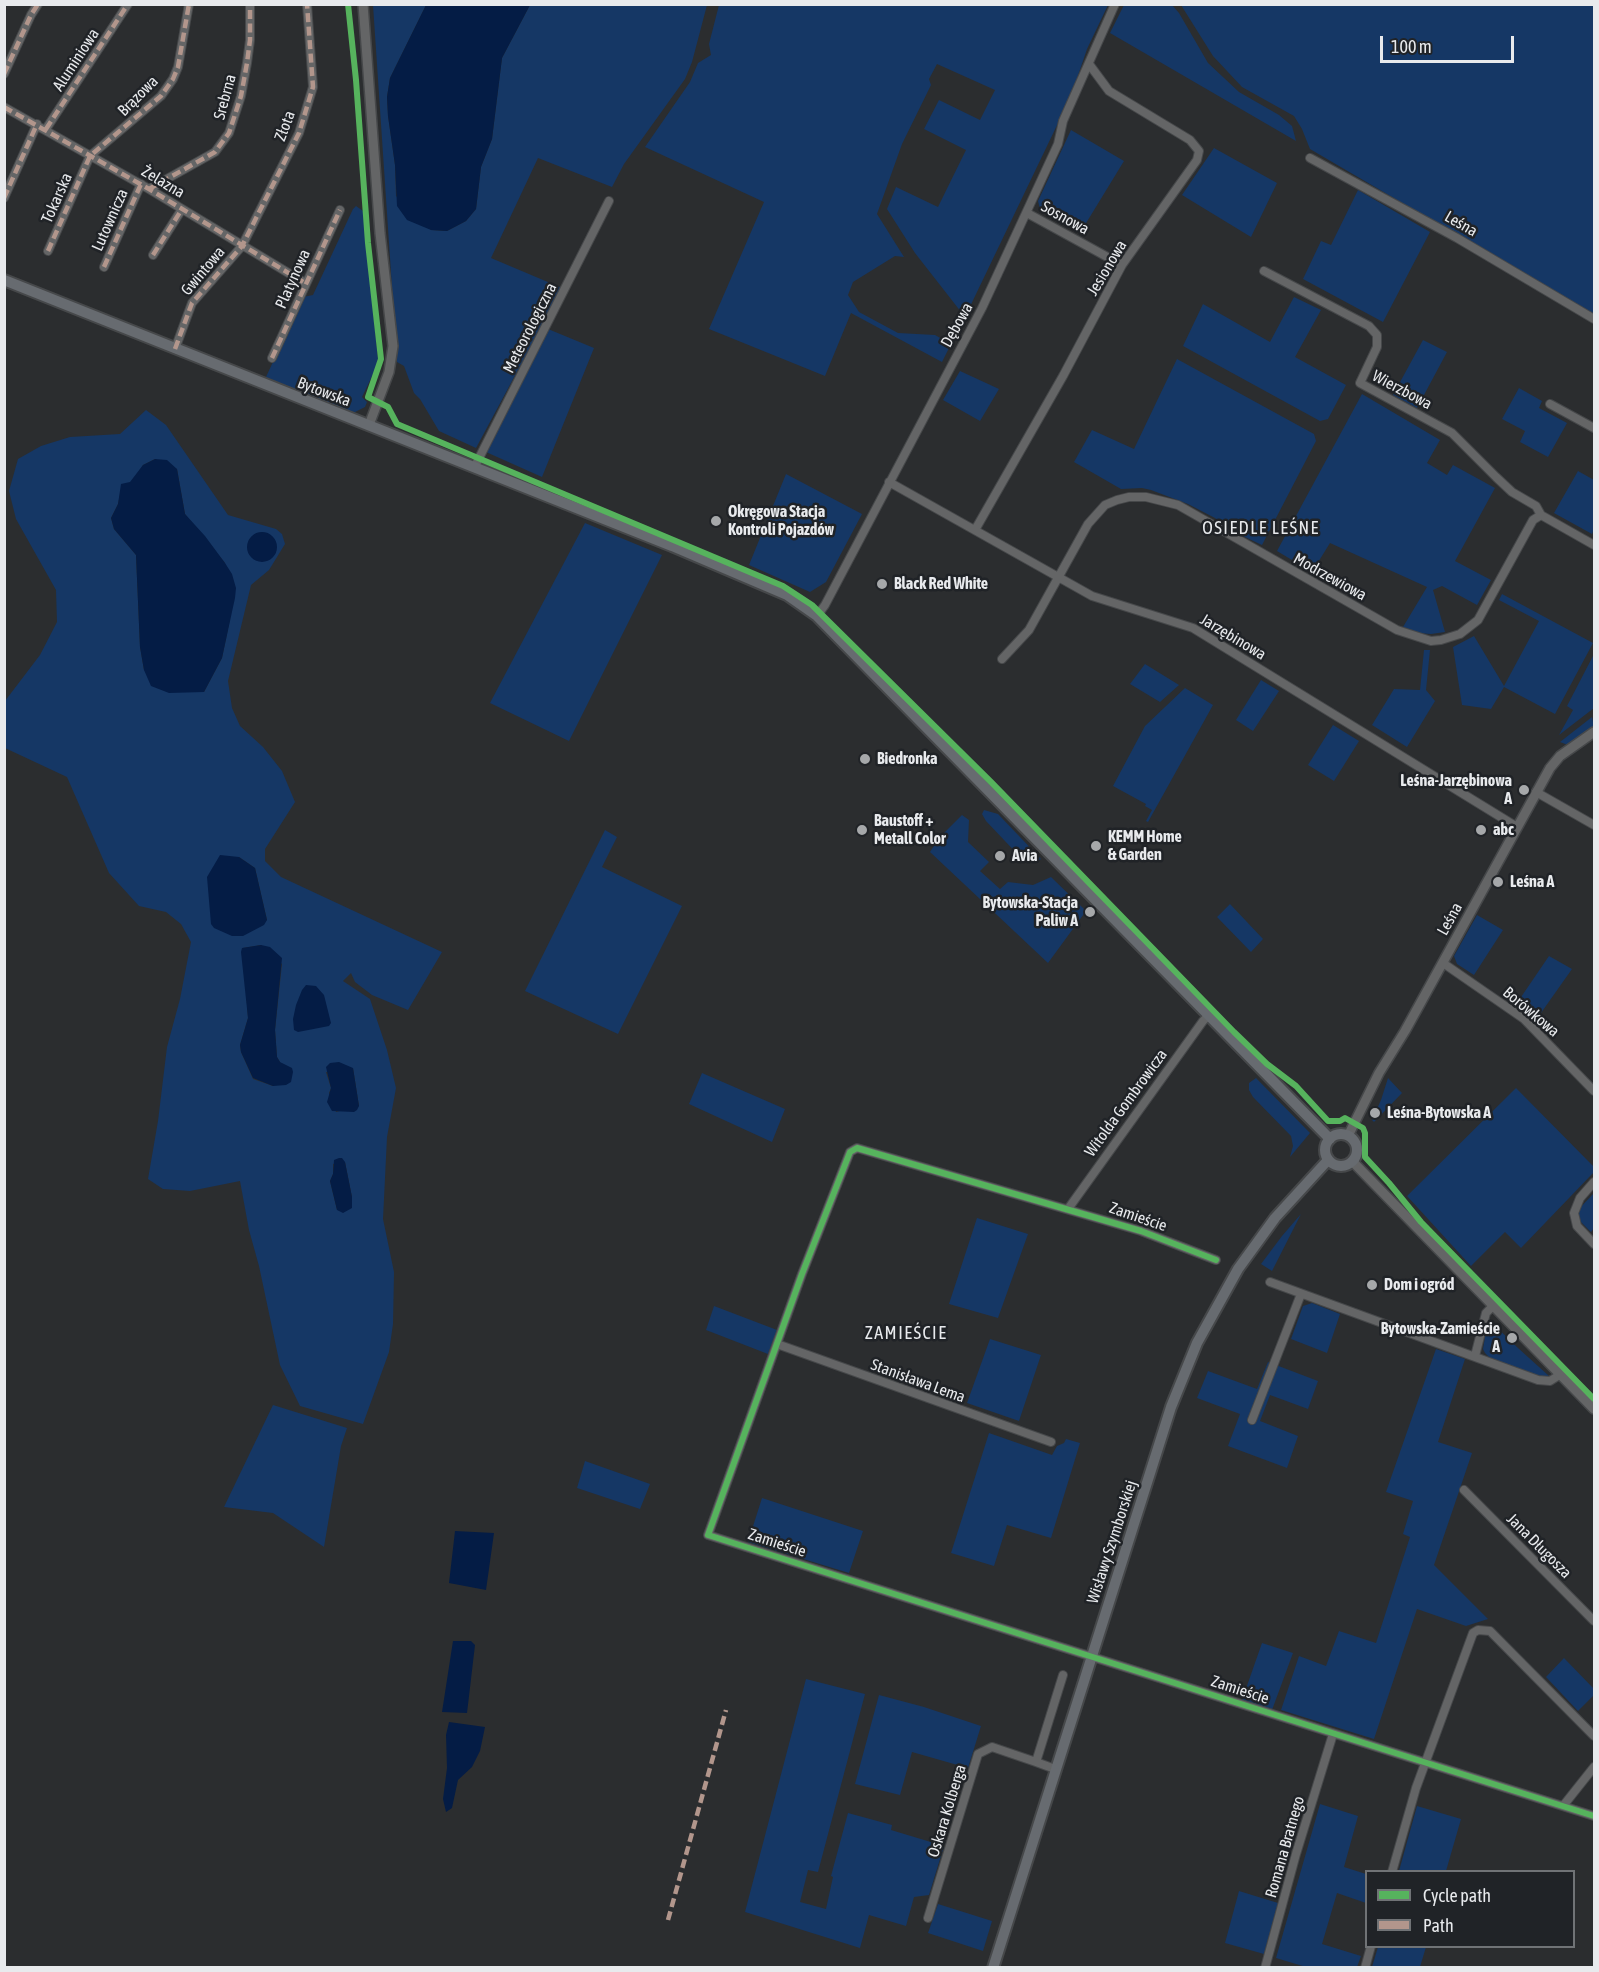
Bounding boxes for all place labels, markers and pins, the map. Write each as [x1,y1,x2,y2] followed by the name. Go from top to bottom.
[728,502,834,540] place label: Okręgowa Stacja Kontroli Pojazdów
[709,514,723,528] marker: Okręgowa Stacja Kontroli Pojazdów
[894,574,988,594] place label: Black Red White
[875,577,889,591] marker: Black Red White
[877,749,938,769] place label: Biedronka
[858,752,872,766] marker: Biedronka
[1400,771,1512,809] place label: Leśna-Jarzębinowa A
[1517,783,1531,797] marker: Leśna-Jarzębinowa A
[874,811,946,849] place label: Baustoff + Metall Color
[1493,820,1514,840] place label: abc
[855,823,869,837] marker: Baustoff + Metall Color
[1474,823,1488,837] marker: abc
[1108,827,1182,865] place label: KEMM Home & Garden
[1089,839,1103,853] marker: KEMM Home & Garden
[1012,846,1038,866] place label: Avia
[993,849,1007,863] marker: Avia
[1510,872,1554,892] place label: Leśna A
[1491,875,1505,889] marker: Leśna A
[983,893,1078,931] place label: Bytowska-Stacja Paliw A
[1083,905,1097,919] marker: Bytowska-Stacja Paliw A
[1387,1103,1491,1123] place label: Leśna-Bytowska A
[1368,1106,1382,1120] marker: Leśna-Bytowska A
[1384,1275,1454,1295] place label: Dom i ogród
[1365,1278,1379,1292] marker: Dom i ogród
[1381,1319,1500,1357] place label: Bytowska-Zamieście A
[1505,1331,1519,1345] marker: Bytowska-Zamieście A

